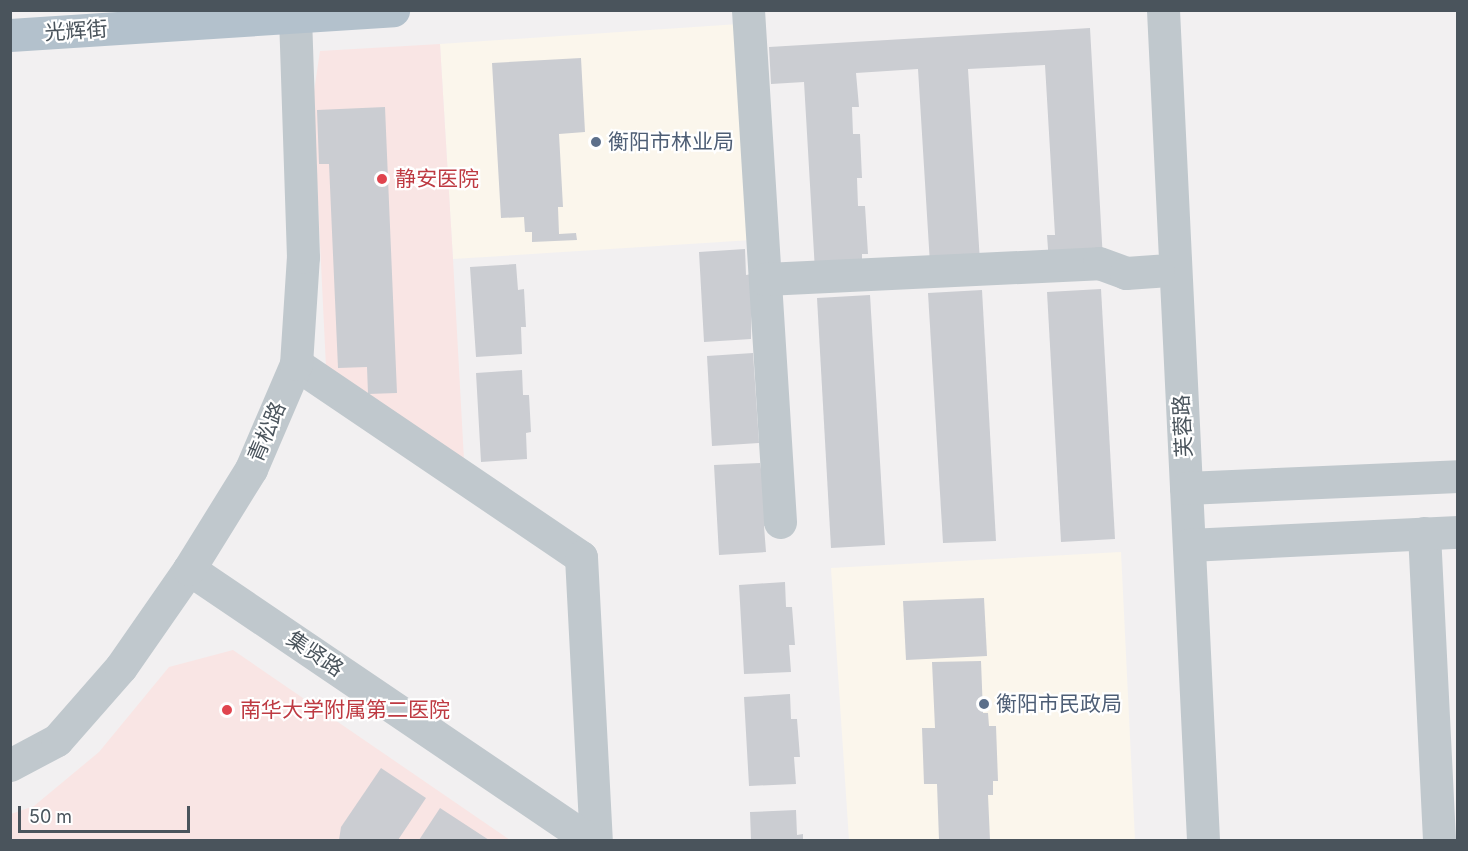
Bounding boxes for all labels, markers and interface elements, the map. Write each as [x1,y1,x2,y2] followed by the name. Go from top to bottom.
[44,16,108,46] street label: 光辉街
[608,129,734,155] place label: 衡阳市林业局
[589,135,603,149] marker: 衡阳市林业局
[395,166,479,192] place label: 静安医院
[373,170,391,188] marker: 静安医院
[1169,394,1197,458] street label: 芙蓉路
[243,398,291,466] street label: 青松路
[282,626,348,682] street label: 集贤路
[996,691,1122,717] place label: 衡阳市民政局
[240,697,450,723] place label: 南华大学附属第二医院
[977,697,991,711] marker: 衡阳市民政局
[218,701,236,719] marker: 南华大学附属第二医院
[21,794,194,832] scale bar
[29,806,72,827] text: 50 m

